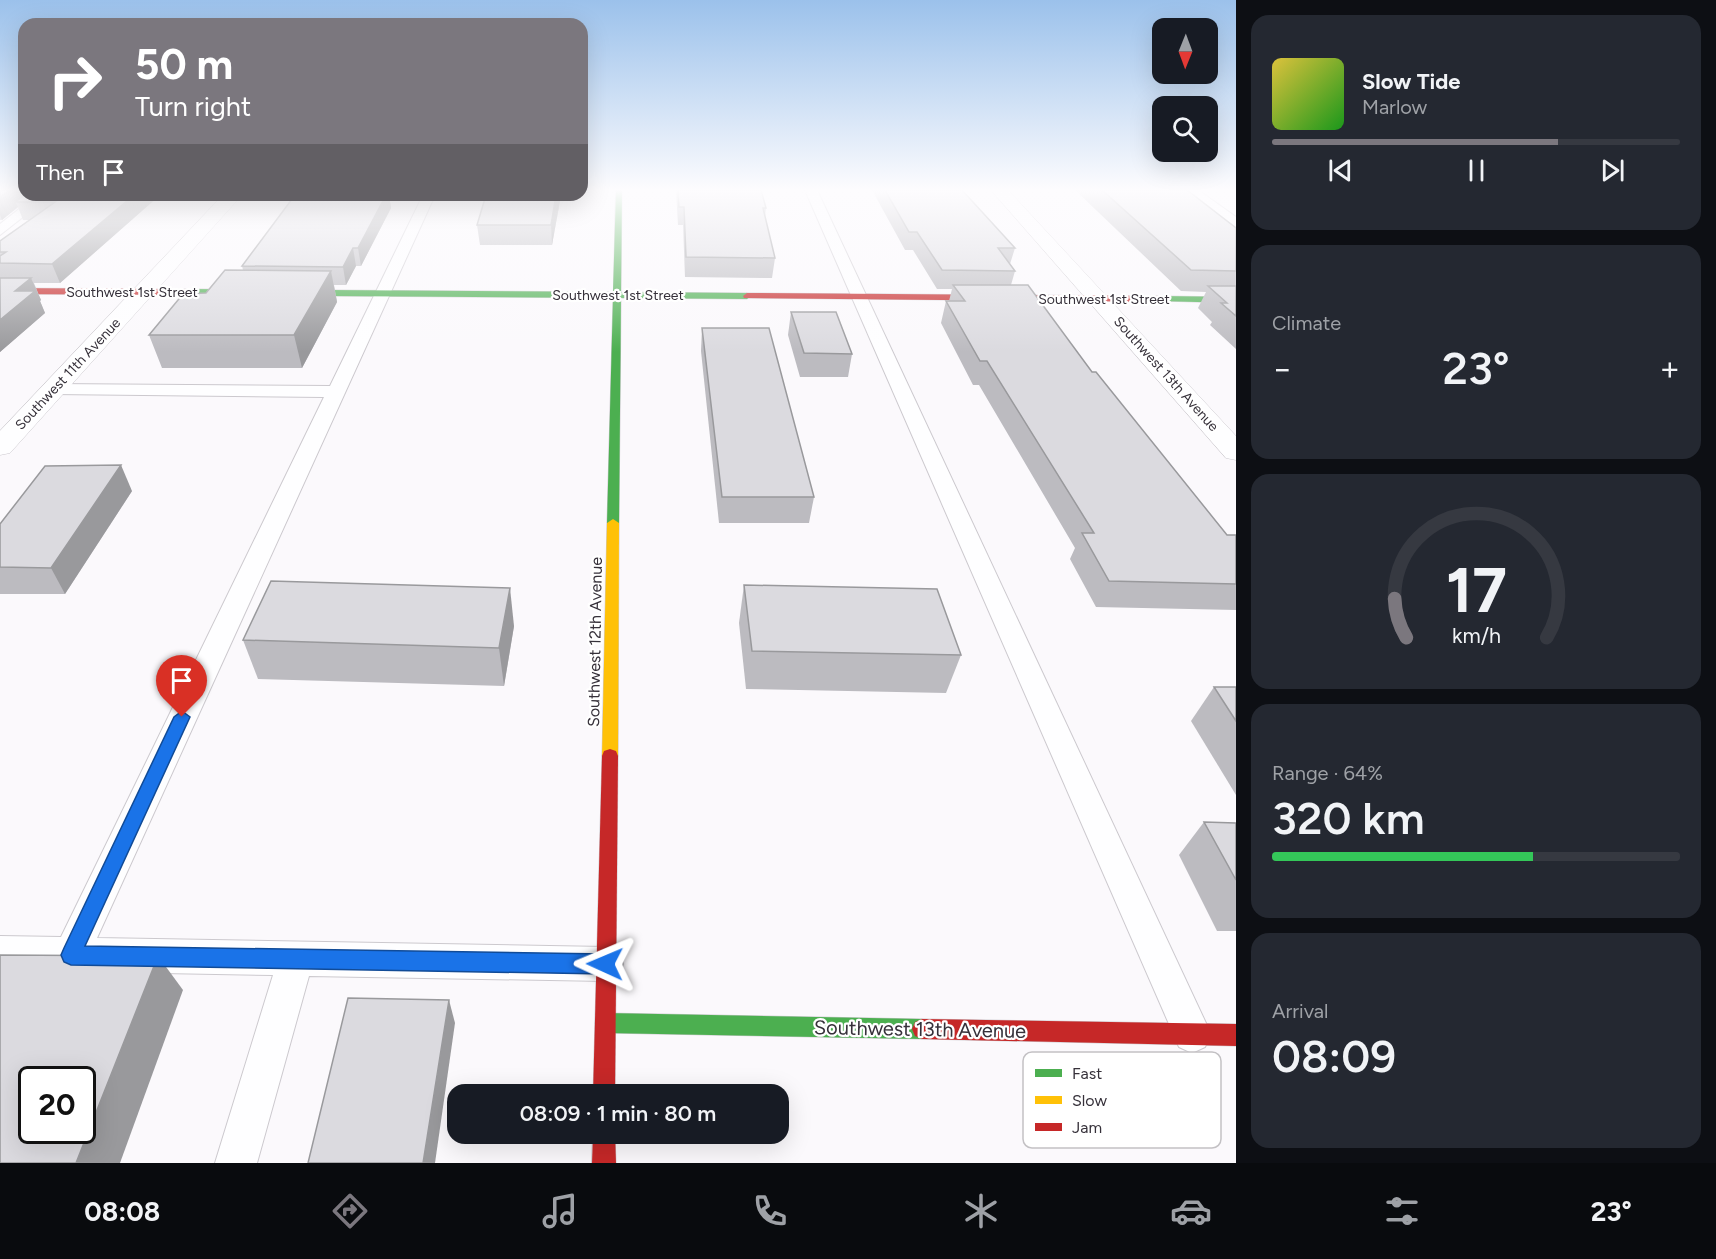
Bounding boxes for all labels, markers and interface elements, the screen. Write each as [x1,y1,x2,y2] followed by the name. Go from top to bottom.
[1152,18,1218,84] north arrow
[1152,18,1218,162] map controls
[135,39,233,90] text: 50 m
[36,42,114,120] icon: right
[1362,68,1461,95] text: Slow Tide
[135,90,251,123] text: Turn right
[1362,95,1427,119] text: Marlow
[1152,96,1218,162] button: search
[1324,154,1357,187] icon: previous
[1460,154,1493,187] icon: pause
[1596,154,1629,187] icon: next
[97,156,130,189] icon: arrive
[36,159,85,186] text: Then
[66,284,198,301] street label: Southwest 1st Street
[552,287,684,304] street label: Southwest 1st Street
[1038,291,1170,308] street label: Southwest 1st Street
[1272,311,1341,335] text: Climate
[1110,313,1222,435] street label: Southwest 13th Avenue
[12,314,124,433] street label: Southwest 11th Avenue
[1442,341,1510,395] text: 23°
[1272,349,1293,388] text: −
[1659,349,1680,388] text: +
[1445,554,1507,629] text: 17
[584,557,606,727] street label: Southwest 12th Avenue
[1452,624,1500,649] text: km/h
[156,655,207,717] pin
[165,664,198,697] icon: arrive
[1272,761,1383,785] text: Range · 64%
[1272,791,1425,845] text: 320 km
[573,932,637,996] position arrow
[1272,999,1328,1023] text: Arrival
[814,1015,1026,1043] street label: Southwest 13th Avenue
[1272,1029,1396,1083] text: 08:09
[1023,1052,1221,1148] legend
[1072,1064,1102,1083] text: Fast
[18,1066,96,1144] speed limit sign: 20
[1072,1091,1107,1110] text: Slow
[520,1100,716,1127] text: 08:09 · 1 min · 80 m
[1072,1118,1102,1137] text: Jam
[329,1190,371,1232] icon: directions
[539,1190,581,1232] icon: music
[749,1190,791,1232] icon: phone
[960,1190,1002,1232] icon: climate
[1170,1190,1212,1232] icon: car
[1381,1190,1423,1232] icon: filters
[84,1195,160,1228] text: 08:08
[1591,1195,1632,1228] text: 23°

